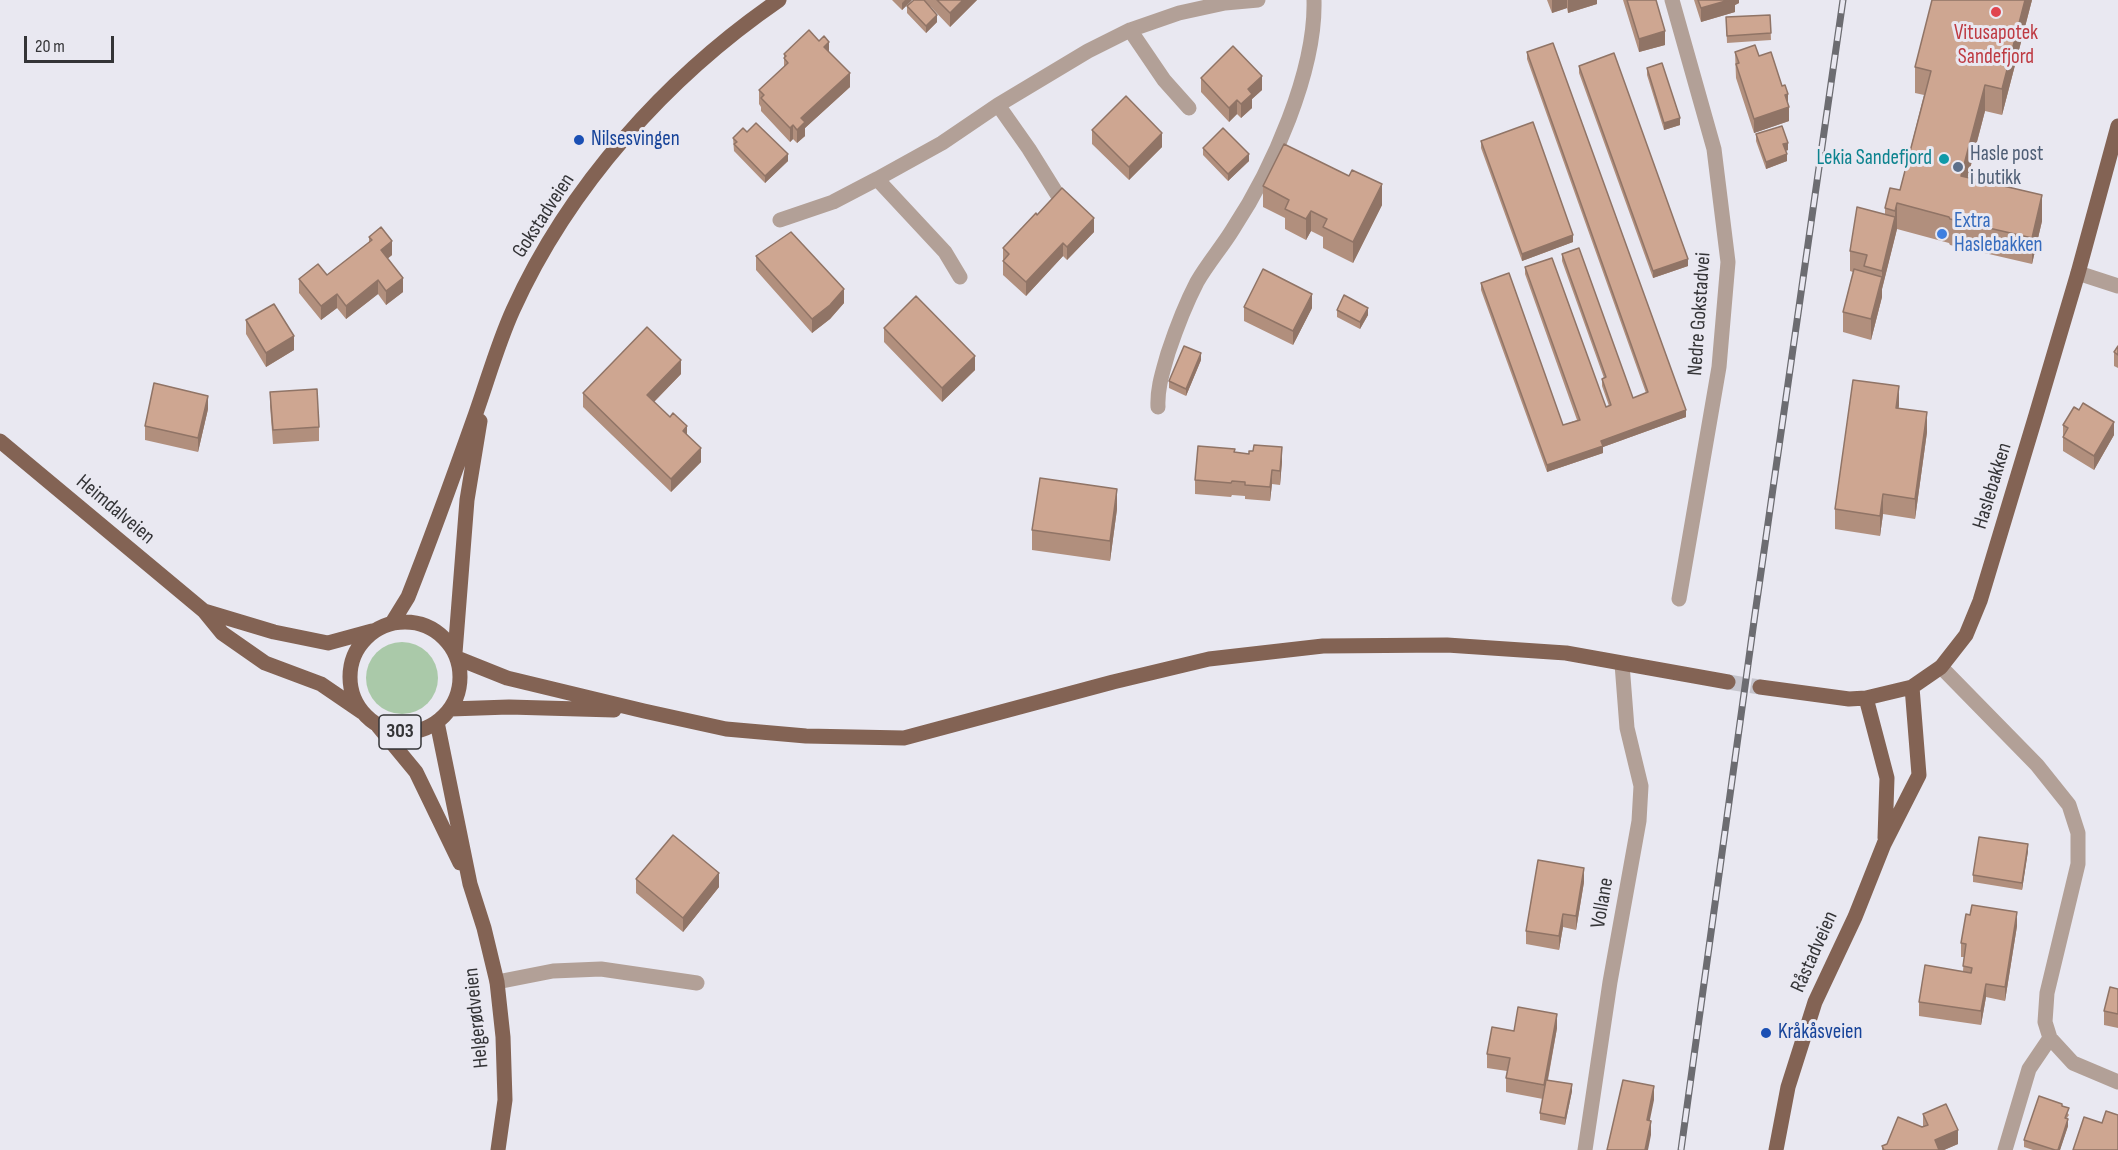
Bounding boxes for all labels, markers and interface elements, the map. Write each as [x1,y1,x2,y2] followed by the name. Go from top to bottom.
[1989,5,2003,19] marker: Vitusapotek Sandefjord
[1954,21,2038,71] place label: Vitusapotek Sandefjord
[27,24,117,62] scale bar
[35,36,65,57] text: 20 m
[591,127,680,153] place label: Nilsesvingen
[572,133,586,147] marker: Nilsesvingen
[1970,142,2043,192] place label: Hasle post i butikk
[1816,146,1932,172] place label: Lekia Sandefjord
[1937,152,1951,166] marker: Lekia Sandefjord
[1951,160,1965,174] marker: Hasle post i butikk
[507,169,581,263] street label: Gokstadveien
[1954,209,2043,259] place label: Extra Haslebakken
[1935,227,1949,241] marker: Extra Haslebakken
[1683,252,1717,376] street label: Nedre Gokstadvei
[1968,440,2018,532] street label: Haslebakken
[71,470,159,550] street label: Heimdalveien
[379,715,421,749] road number: 303
[1586,876,1620,930] street label: Vollane
[1786,908,1844,996] street label: Råstadveien
[459,967,495,1069] street label: Helgerødveien
[1778,1020,1862,1046] place label: Kråkåsveien
[1759,1026,1773,1040] marker: Kråkåsveien

